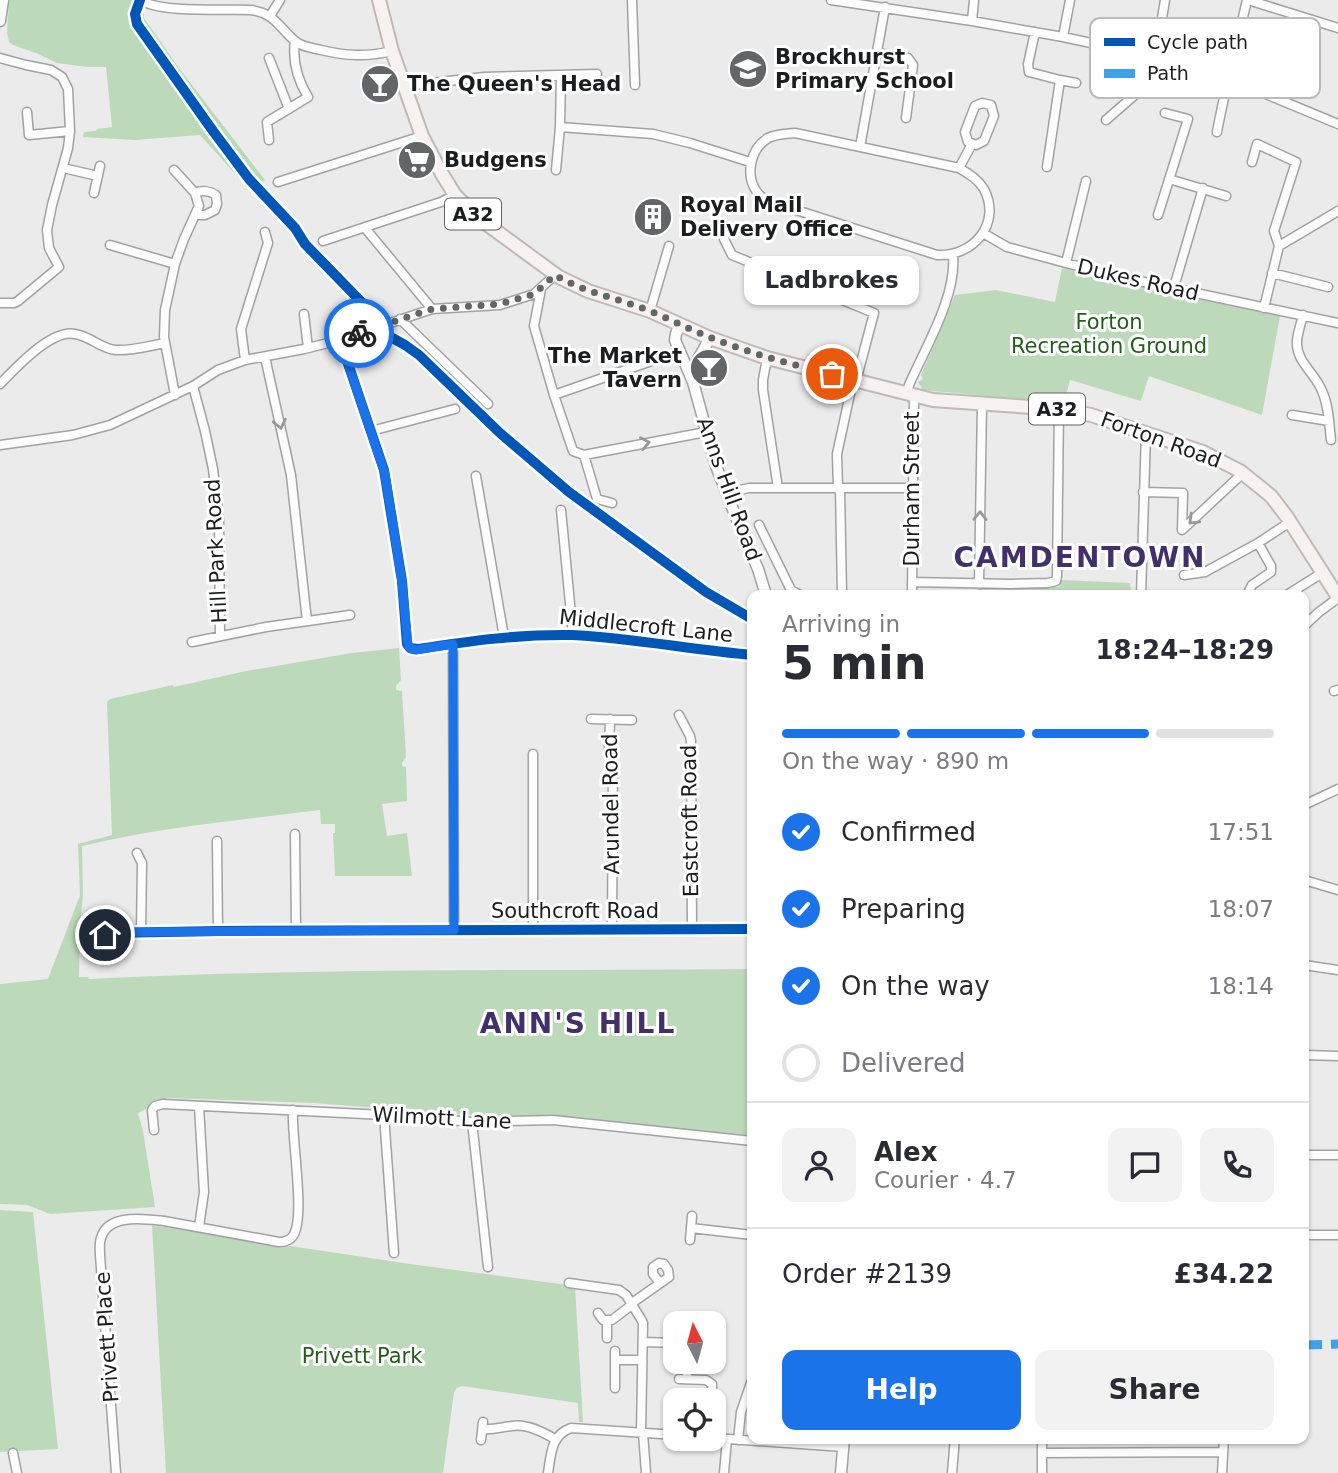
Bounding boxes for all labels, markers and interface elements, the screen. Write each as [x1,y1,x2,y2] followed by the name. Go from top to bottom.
[1090,18,1320,98] legend
[1147,31,1248,53] text: Cycle path
[775,45,954,93] place label: Brockhurst Primary School
[727,48,769,90] school or university icon: Brockhurst Primary School
[1147,62,1189,84] text: Path
[359,63,401,105] bar icon: The Queen's Head
[407,72,621,96] place label: The Queen's Head
[396,139,438,181] supermarket icon: Budgens
[444,148,547,172] place label: Budgens
[680,193,853,241] place label: Royal Mail Delivery Office
[632,196,674,238] building icon: Royal Mail Delivery Office
[445,198,501,230] road number: A32
[1075,254,1201,306] street label: Dukes Road
[744,255,920,304] callout: Ladbrokes
[764,267,899,293] text: Ladbrokes
[324,298,394,368] courier
[1011,310,1207,358] park label: Forton Recreation Ground
[340,314,378,352] icon: bike
[548,344,682,392] place label: The Market Tavern
[802,344,862,404] pin
[688,347,730,389] bar icon: The Market Tavern
[813,355,851,393] icon: bag
[1029,394,1085,424] road number: A32
[1097,407,1225,473] street label: Forton Road
[900,412,924,566] street label: Durham Street
[692,414,766,564] street label: Anns Hill Road
[271,418,286,430] one-way arrow
[639,437,651,452] one-way arrow
[200,478,232,624] street label: Hill Park Road
[973,510,988,521] one-way arrow
[1188,511,1201,524] one-way arrow
[953,541,1207,574] district label: CAMDENTOWN
[558,605,734,647] street label: Middlecroft Lane
[782,611,900,637] text: Arriving in
[1095,635,1274,665] text: 18:24–18:29
[782,636,926,690] text: 5 min
[598,733,624,875] street label: Arundel Road
[677,745,703,897] street label: Eastcroft Road
[782,748,1009,774] text: On the way · 890 m
[782,813,820,851] icon: check
[841,817,976,847] text: Confirmed
[1208,819,1274,845] text: 17:51
[782,890,820,928] icon: check
[841,894,966,924] text: Preparing
[1208,896,1274,922] text: 18:07
[491,899,659,923] street label: Southcroft Road
[75,905,135,965] pin
[86,916,124,954] icon: home
[782,967,820,1005] icon: check
[841,971,990,1001] text: On the way
[1208,973,1274,999] text: 18:14
[480,1007,676,1040] district label: ANN'S HILL
[841,1048,965,1078] text: Delivered
[372,1102,512,1134] street label: Wilmott Lane
[782,1128,856,1202] button: person
[1108,1128,1182,1202] button: chat
[1200,1128,1274,1202] button: phone
[874,1137,937,1167] text: Alex
[874,1167,1017,1193] text: Courier · 4.7
[782,1259,952,1289] text: Order #2139
[1174,1259,1274,1289] text: £34.22
[90,1271,124,1403] street label: Privett Place
[663,1311,726,1374] north arrow
[663,1311,726,1451] map controls
[302,1344,423,1368] park label: Privett Park
[782,1350,1021,1430] button: Help
[1035,1350,1274,1430] button: Share
[663,1388,726,1451] button: locate

